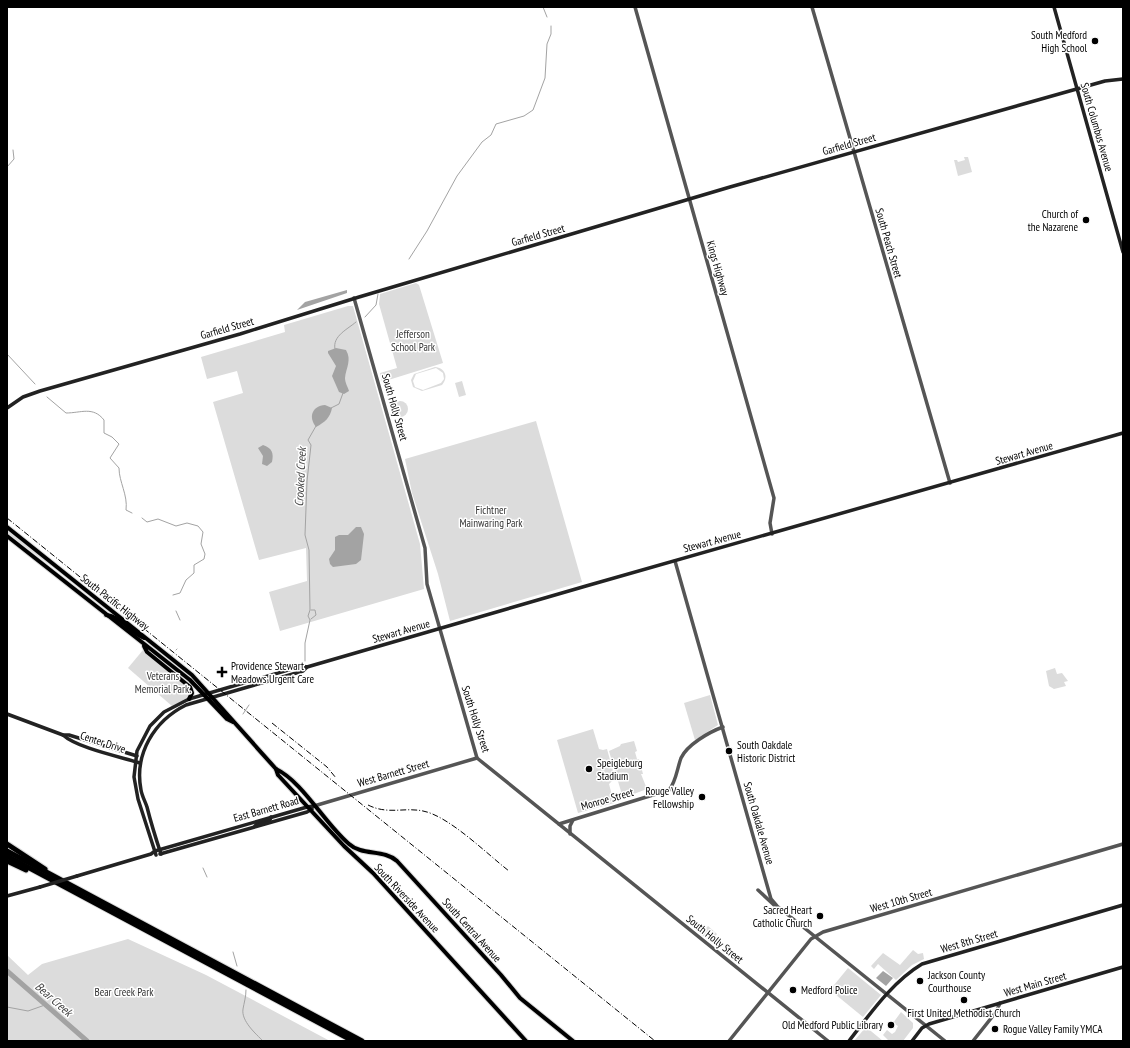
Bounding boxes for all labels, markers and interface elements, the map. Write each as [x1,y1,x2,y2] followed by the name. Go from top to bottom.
[1031,28,1087,55] place label: South Medford High School
[1090,36,1100,46] marker: South Medford High School
[1078,81,1116,173] street label: South Columbus Avenue
[821,130,877,158] street label: Garfield Street
[872,207,906,279] street label: South Peach Street
[1028,207,1079,234] place label: Church of the Nazarene
[1081,215,1091,225] marker: Church of the Nazarene
[510,221,566,249] street label: Garfield Street
[704,239,733,298] street label: Kings Highway
[199,314,255,342] street label: Garfield Street
[391,327,436,354] park label: Jefferson School Park
[379,372,411,442] street label: South Holly Street
[994,438,1055,468] street label: Stewart Avenue
[291,446,309,507] water label: Crooked Creek
[459,503,523,530] park label: Fichtner Mainwaring Park
[682,526,743,555] street label: Stewart Avenue
[78,571,153,634] street label: South Pacific Highway
[371,616,432,646] street label: Stewart Avenue
[231,659,314,686] place label: Providence Stewart Meadows Urgent Care
[216,666,228,678] marker: Providence Stewart Meadows Urgent Care
[135,669,191,696] park label: Veterans Memorial Park.
[459,684,493,754] street label: South Holly Street
[79,728,128,756] street label: Center Drive
[737,738,795,765] place label: South Oakdale Historic District
[724,746,734,756] marker: South Oakdale Historic District
[356,756,430,790] street label: West Barnett Street
[597,756,643,783] place label: Speigleburg Stadium
[584,764,594,774] marker: Speigleburg Stadium
[741,780,778,866] street label: South Oakdale Avenue
[646,784,695,811] place label: Rouge Valley Fellowship
[579,785,635,813] street label: Monroe Street
[697,792,707,802] marker: Rouge Valley Fellowship
[232,793,301,825] street label: East Barnett Road
[371,861,443,936] street label: South Riverside Avenue
[869,885,933,915] street label: West 10th Street
[440,895,505,965] street label: South Central Avenue
[753,903,812,930] place label: Sacred Heart Catholic Church
[815,911,825,921] marker: Sacred Heart Catholic Church
[684,912,746,966] street label: South Holly Street
[939,926,999,956] street label: West 8th Street
[927,968,986,995] place label: Jackson County Courthouse
[1002,968,1068,1000] street label: West Main Street
[915,976,925,986] marker: Jackson County Courthouse
[32,979,77,1020] water label: Bear Creek
[801,983,858,997] place label: Medford Police
[94,985,154,999] park label: Bear Creek Park
[788,985,798,995] marker: Medford Police
[959,995,969,1005] marker: First United Methodist Church
[907,1006,1021,1020] place label: First United Methodist Church
[782,1018,884,1032] place label: Old Medford Public Library
[886,1020,896,1030] marker: Old Medford Public Library
[1003,1022,1103,1036] place label: Rogue Valley Family YMCA
[990,1024,1000,1034] marker: Rogue Valley Family YMCA

